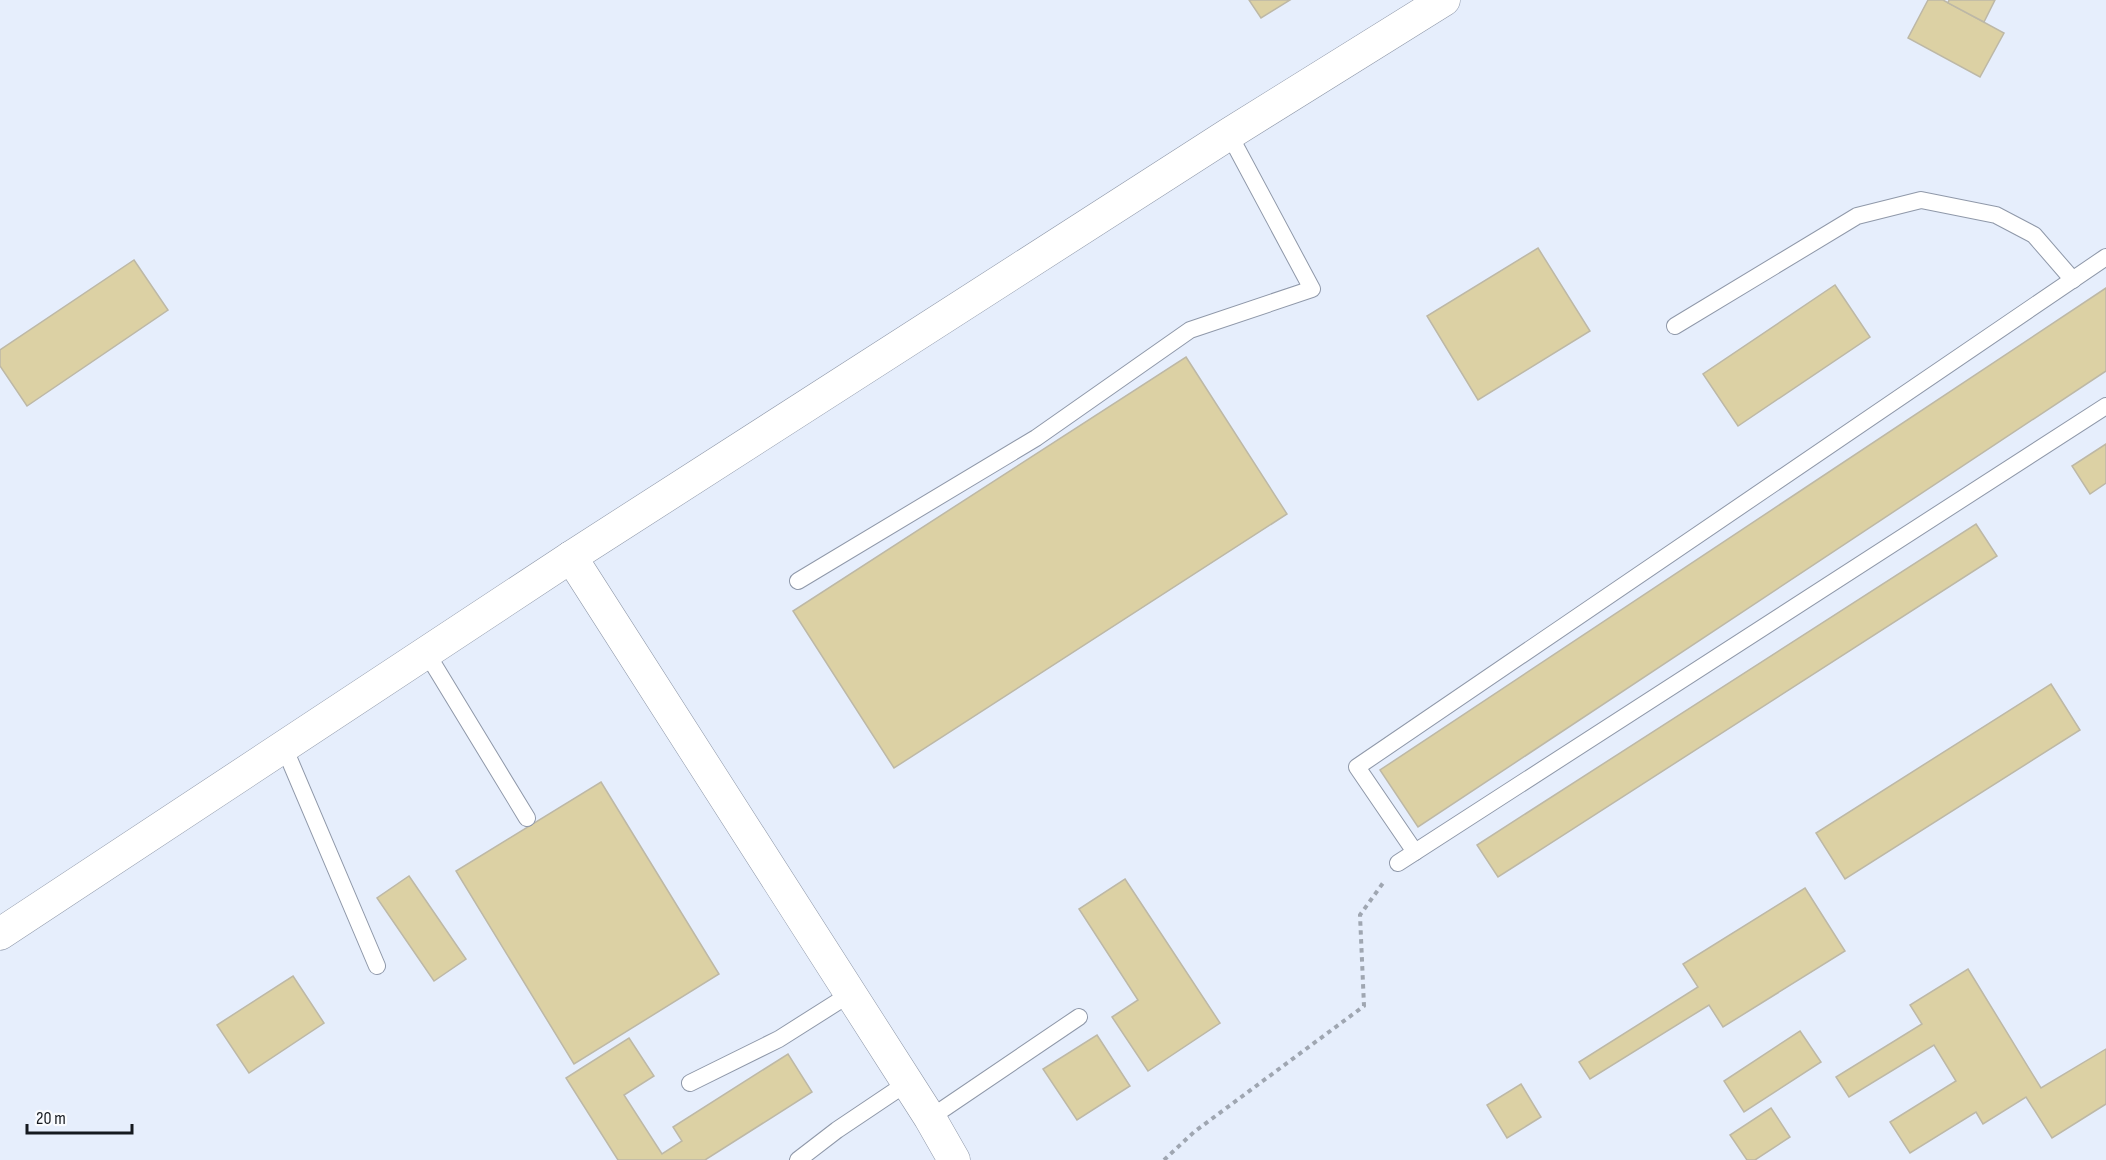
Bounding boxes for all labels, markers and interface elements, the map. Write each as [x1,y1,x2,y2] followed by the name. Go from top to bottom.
[27,1097,132,1135] scale bar
[36,1108,66,1129] text: 20 m

